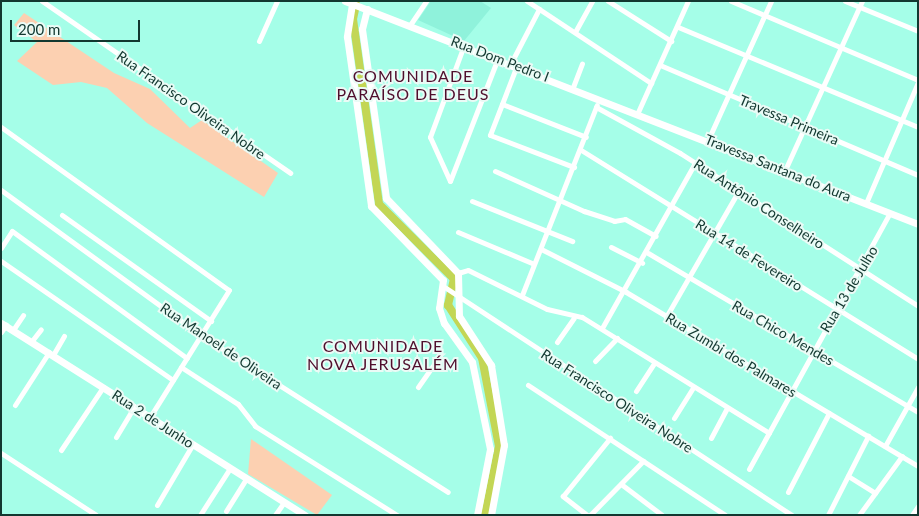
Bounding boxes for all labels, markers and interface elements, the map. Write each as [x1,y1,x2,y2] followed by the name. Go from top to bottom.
[12,10,142,42] scale bar
[18,20,60,38] text: 200 m
[448,33,552,85] street label: Rua Dom Pedro I
[113,47,269,163] street label: Rua Francisco Oliveira Nobre
[335,66,491,104] district label: COMUNIDADE PARAÍSO DE DEUS
[737,91,841,149] street label: Travessa Primeira
[702,131,854,205] street label: Travessa Santana do Aura
[690,155,828,253] street label: Rua Antônio Conselheiro
[693,215,805,295] street label: Rua 14 de Fevereiro
[817,243,881,335] street label: Rua 13 de Julho
[729,297,837,369] street label: Rua Chico Mendes
[157,299,285,393] street label: Rua Manoel de Oliveira
[663,309,799,401] street label: Rua Zumbi dos Palmares
[305,336,461,374] district label: COMUNIDADE NOVA JERUSALÉM
[538,346,696,456] street label: Rua Francisco Oliveira Nobre
[109,386,197,452] street label: Rua 2 de Junho

